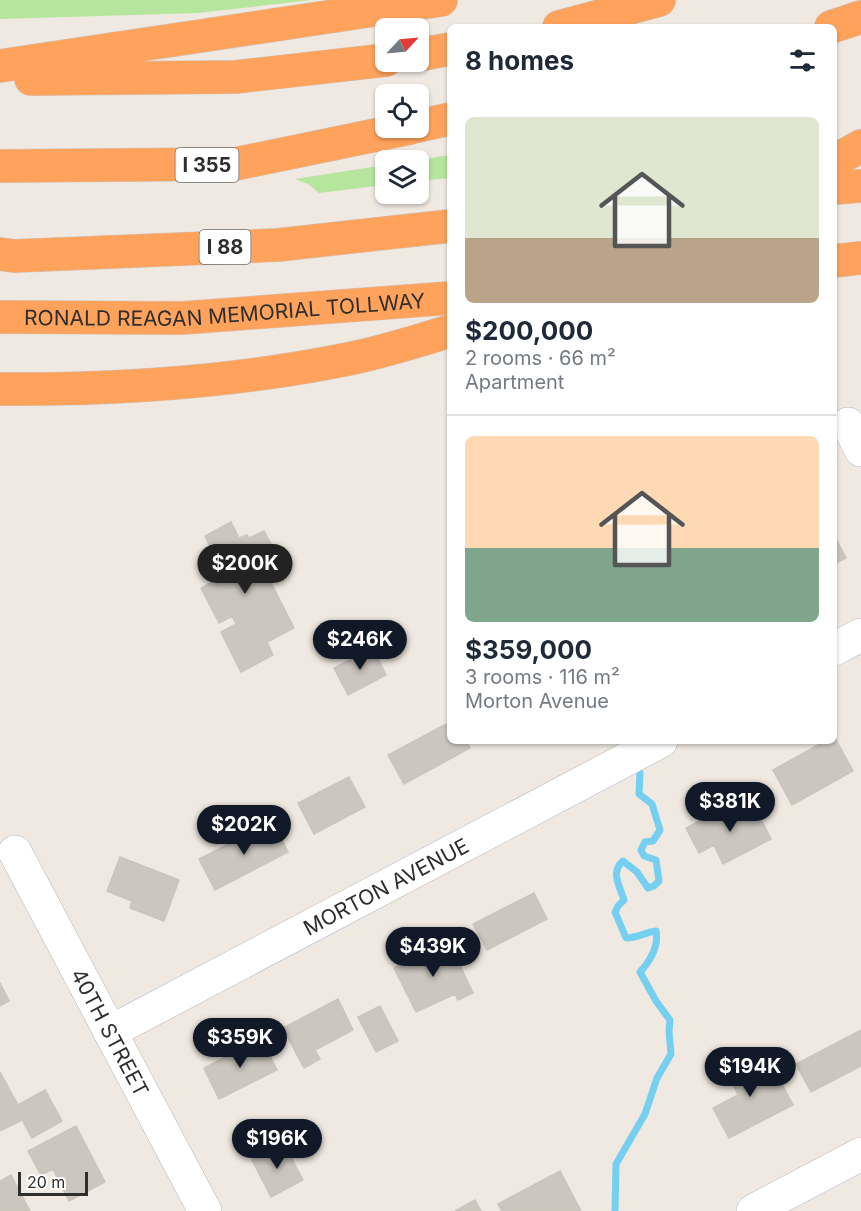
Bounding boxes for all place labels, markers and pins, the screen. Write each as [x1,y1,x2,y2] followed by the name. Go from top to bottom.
[203,544,287,595] pin: $200K
[318,620,402,671] pin: $246K
[688,782,772,833] pin: $381K
[202,805,286,856] pin: $202K
[391,927,475,978] pin: $439K
[198,1018,282,1069] pin: $359K
[708,1047,792,1098] pin: $194K
[235,1119,319,1170] pin: $196K

